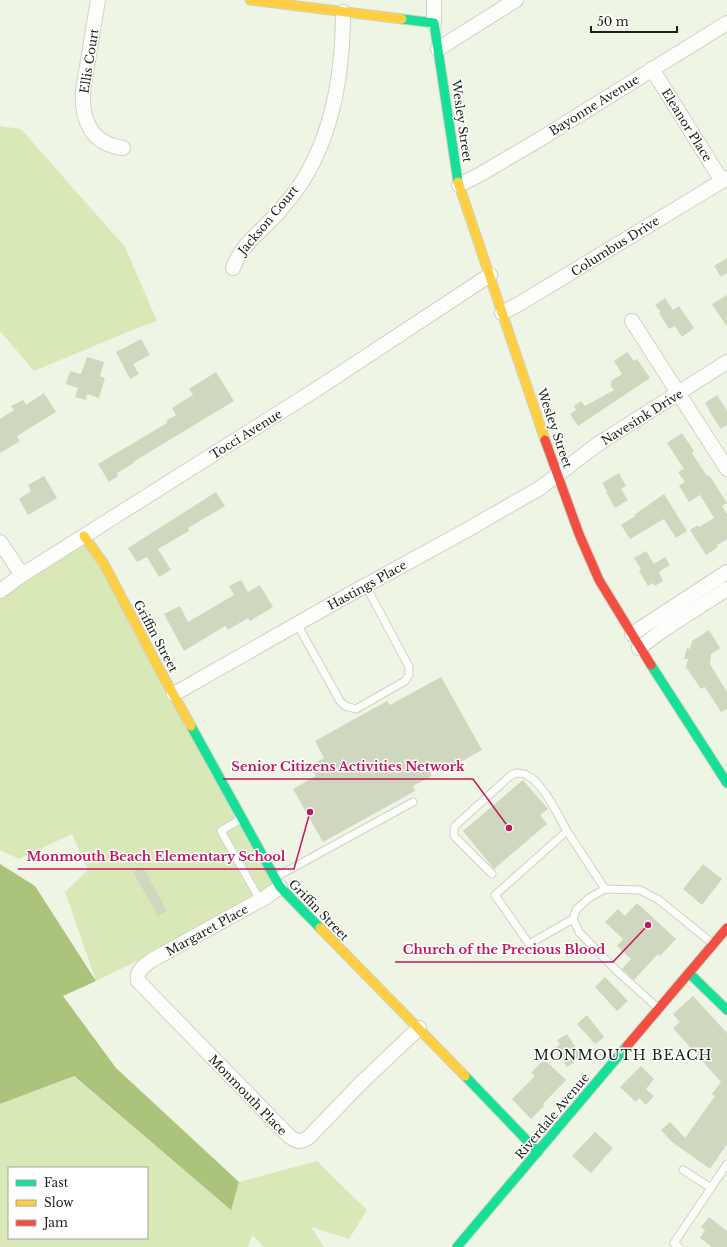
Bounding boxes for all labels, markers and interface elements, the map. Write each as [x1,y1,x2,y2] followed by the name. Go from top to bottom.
[591,8,677,34] scale bar
[597,14,629,29] text: 50 m
[76,27,102,94] street label: Ellis Court
[546,71,642,139] street label: Bayonne Avenue
[449,78,475,164] street label: Wesley Street
[659,86,715,164] street label: Eleanor Place
[233,182,302,259] street label: Jackson Court
[568,213,662,279] street label: Columbus Drive
[534,385,576,470] street label: Wesley Street
[598,386,686,448] street label: Navesink Drive
[207,406,285,462] street label: Tocci Avenue
[325,557,409,613] street label: Hastings Place
[131,597,182,675] street label: Griffin Street
[223,754,473,779] callout: Senior Citizens Activities Network
[231,758,465,775] text: Senior Citizens Activities Network
[18,844,294,869] callout: Monmouth Beach Elementary School
[27,848,286,865] text: Monmouth Beach Elementary School
[286,876,352,944] street label: Griffin Street
[163,901,251,959] street label: Margaret Place
[395,937,613,962] callout: Church of the Precious Blood
[403,941,605,958] text: Church of the Precious Blood
[534,1046,712,1064] district label: MONMOUTH BEACH
[206,1052,290,1138] street label: Monmouth Place
[512,1070,592,1162] street label: Riverdale Avenue
[8,1167,148,1239] legend
[44,1175,69,1190] text: Fast
[44,1195,74,1210] text: Slow
[42,1215,68,1230] text: Jam

